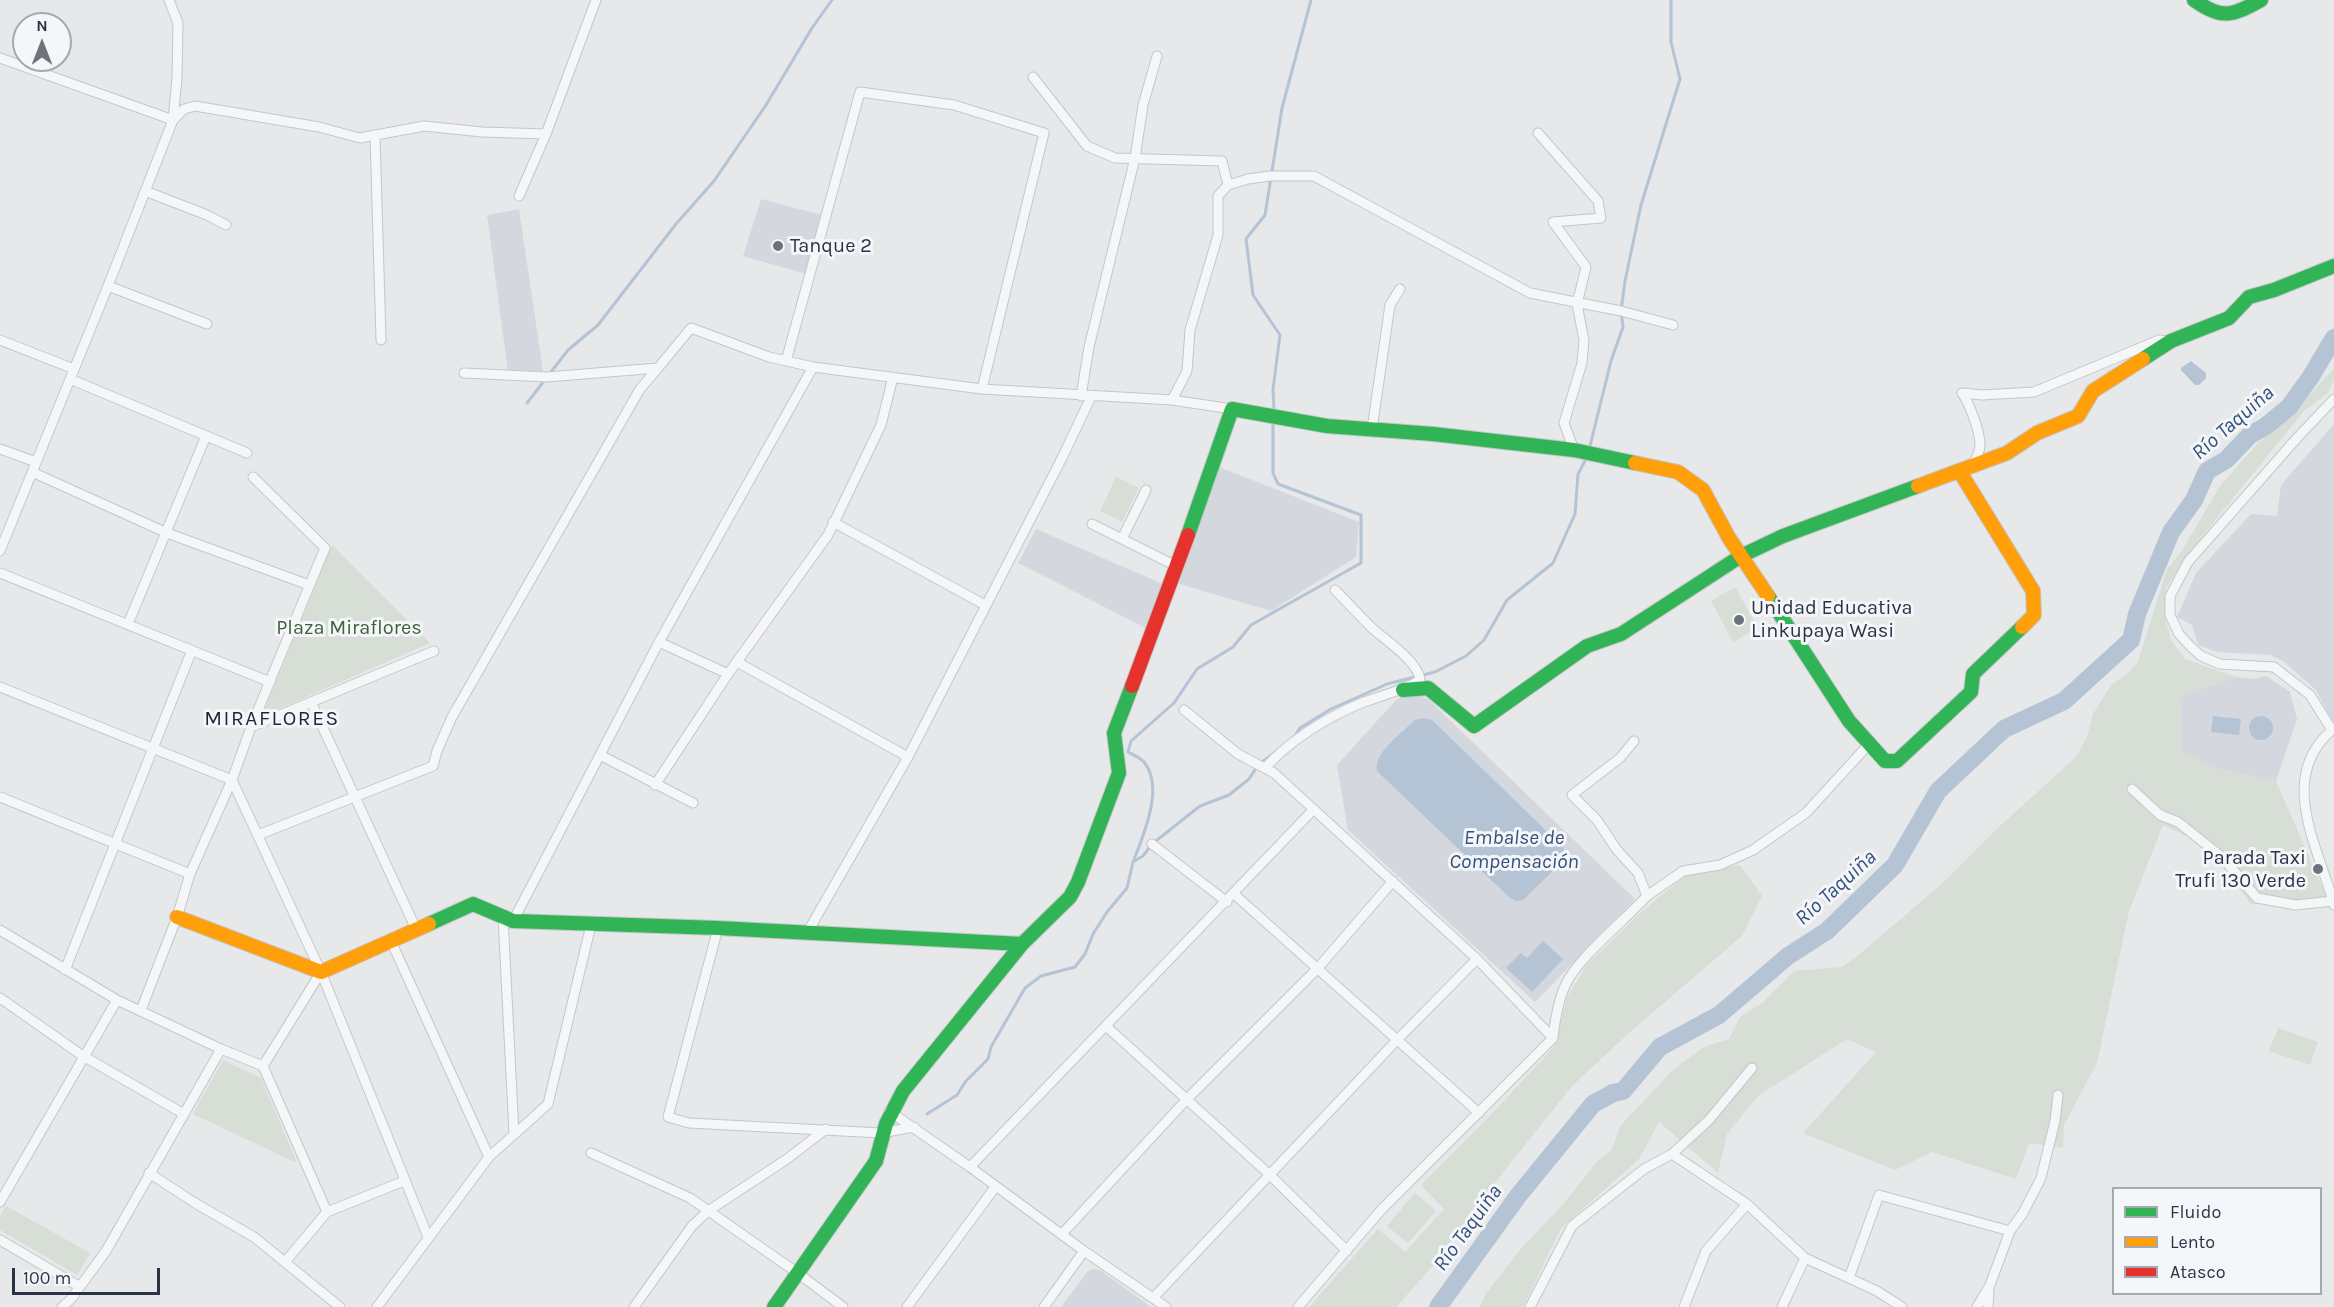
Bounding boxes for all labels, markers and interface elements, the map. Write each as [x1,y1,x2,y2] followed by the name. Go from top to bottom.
[12,12,72,72] north arrow
[36,16,48,35] text: N
[790,234,872,258] place label: Tanque 2
[771,239,785,253] marker: Tanque 2
[2187,380,2279,466] water label: Río Taquiña
[1751,596,1913,643] place label: Unidad Educativa Linkupaya Wasi
[1732,613,1746,627] marker: Unidad Educativa Linkupaya Wasi
[276,616,422,640] park label: Plaza Miraflores
[204,706,340,732] district label: MIRAFLORES
[1449,825,1579,875] water label: Embalse de Compensación
[1790,845,1882,931] water label: Río Taquiña
[2175,846,2306,893] place label: Parada Taxi Trufi 130 Verde
[2311,862,2325,876] marker: Parada Taxi Trufi 130 Verde
[1428,1180,1508,1276] water label: Río Taquiña
[2112,1187,2322,1295] legend
[2170,1201,2221,1223] text: Fluido
[2170,1231,2215,1253] text: Lento
[15,1256,164,1294] scale bar
[2170,1261,2226,1283] text: Atasco
[23,1267,71,1289] text: 100 m

